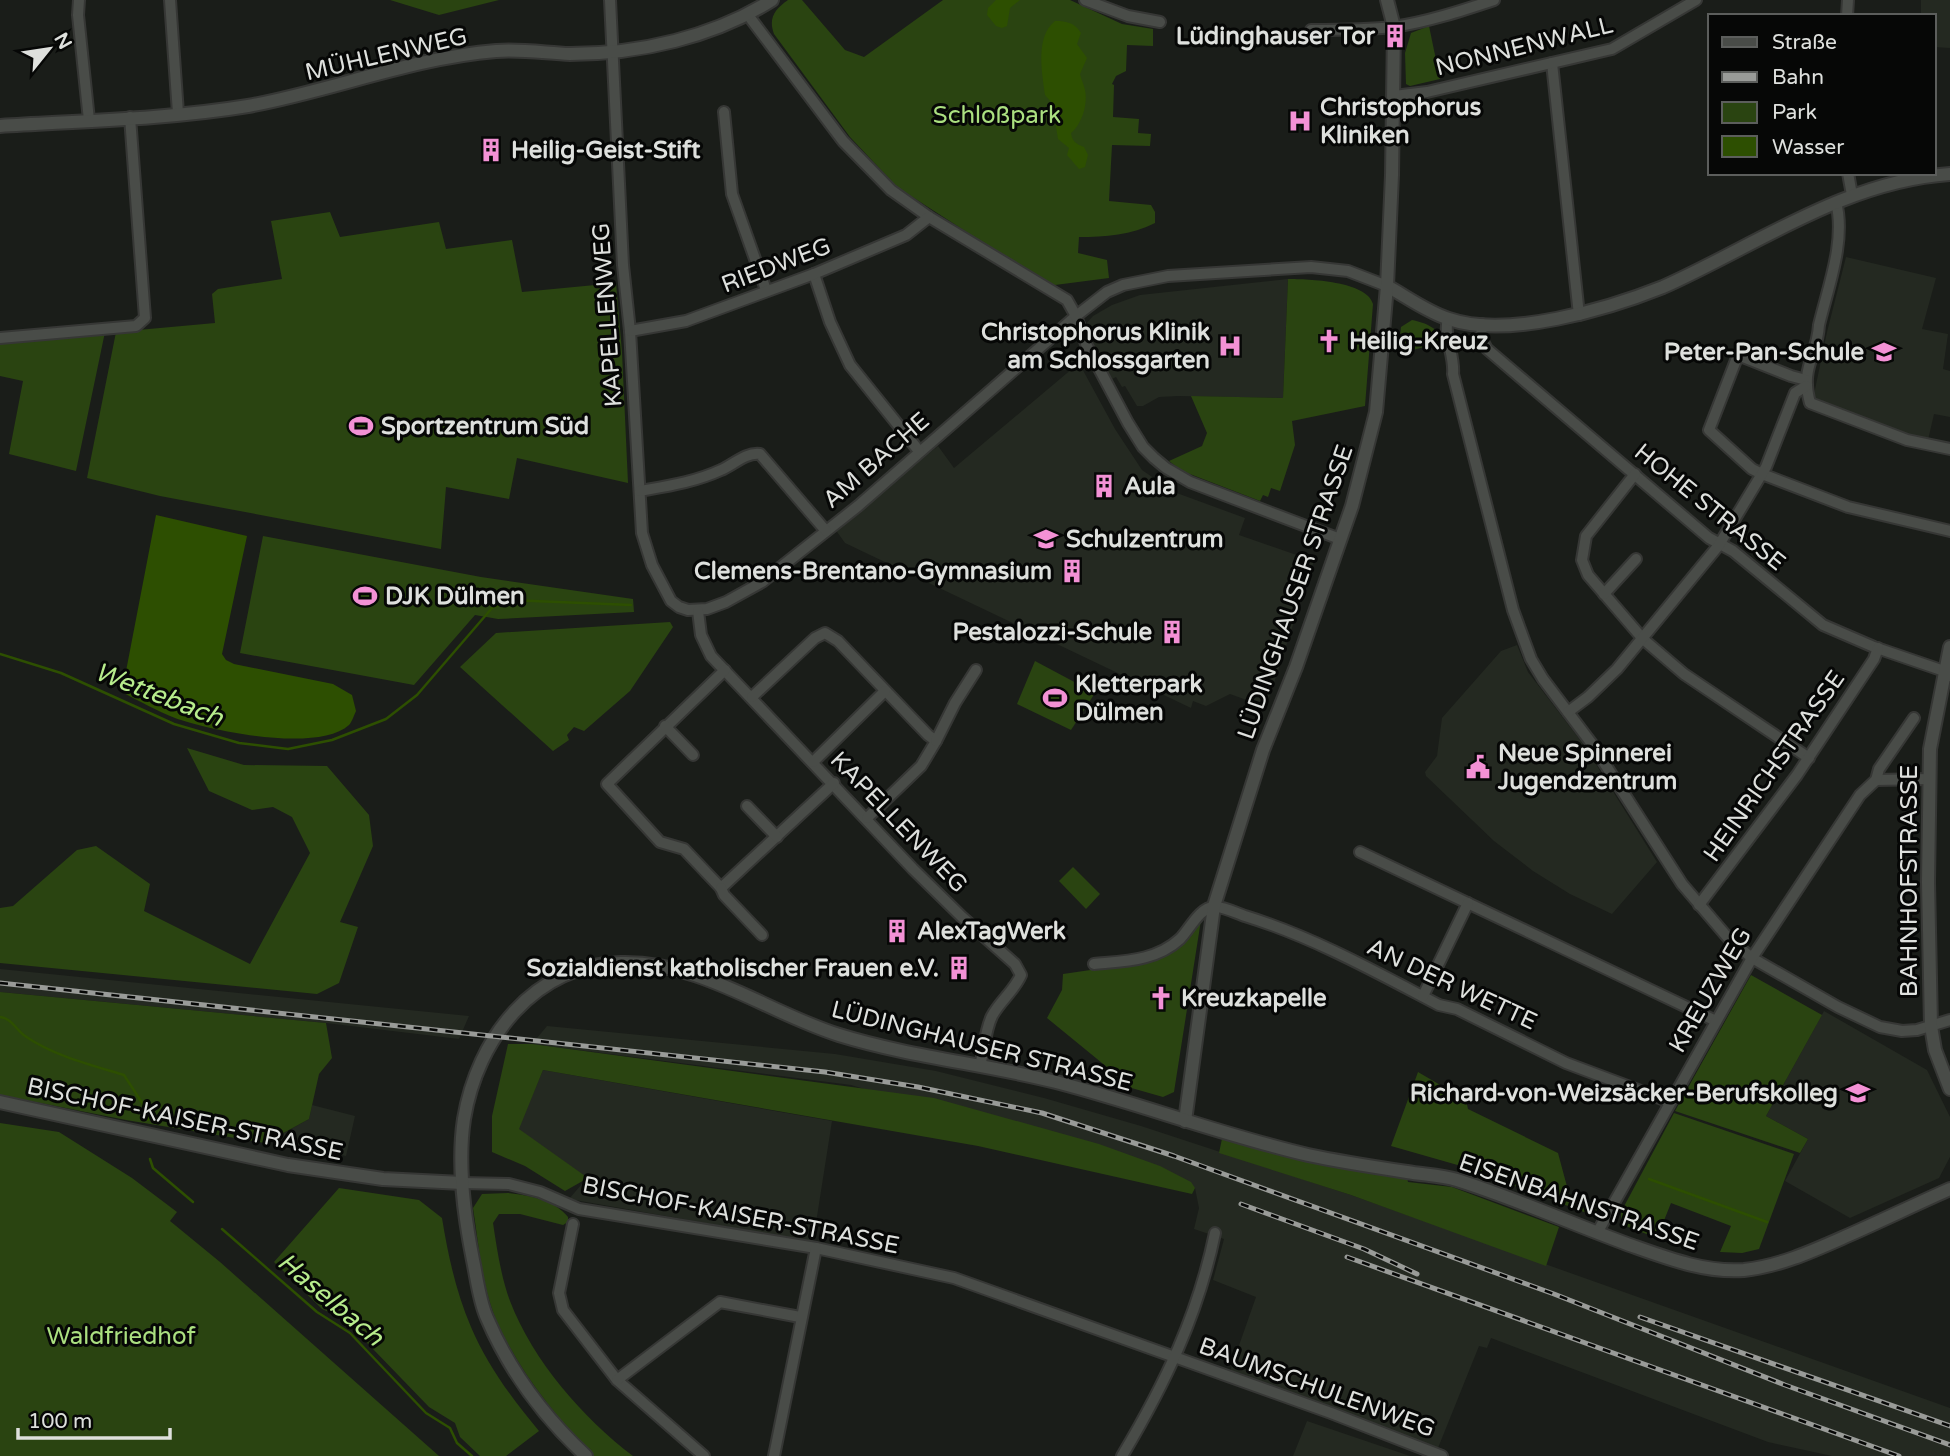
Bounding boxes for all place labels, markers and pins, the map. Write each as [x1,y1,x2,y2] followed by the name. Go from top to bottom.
[1176,22,1376,51] place label: Lüdinghauser Tor
[1381,22,1409,50] building icon: Lüdinghauser Tor
[1320,93,1481,150] place label: Christophorus Kliniken
[1286,107,1314,135] hospital icon: Christophorus Kliniken
[477,136,505,164] building icon: Heilig-Geist-Stift
[511,136,701,165] place label: Heilig-Geist-Stift
[981,318,1210,375] place label: Christophorus Klinik am Schlossgarten
[1315,327,1343,355] church icon: Heilig-Kreuz
[1349,327,1488,356] place label: Heilig-Kreuz
[1216,332,1244,360] hospital icon: Christophorus Klinik am Schlossgarten
[1664,338,1864,367] place label: Peter-Pan-Schule
[1870,338,1898,366] school or university icon: Peter-Pan-Schule
[347,412,375,440] sports icon: Sportzentrum Süd
[381,412,589,441] place label: Sportzentrum Süd
[1090,472,1118,500] building icon: Aula
[1124,472,1176,501] place label: Aula
[1032,525,1060,553] school or university icon: Schulzentrum
[1066,525,1224,554] place label: Schulzentrum
[694,557,1052,586] place label: Clemens-Brentano-Gymnasium
[1058,557,1086,585] building icon: Clemens-Brentano-Gymnasium
[351,582,379,610] sports icon: DJK Dülmen
[385,582,525,611] place label: DJK Dülmen
[952,618,1152,647] place label: Pestalozzi-Schule
[1158,618,1186,646] building icon: Pestalozzi-Schule
[1075,670,1203,727] place label: Kletterpark Dülmen
[1041,684,1069,712] sports icon: Kletterpark Dülmen
[1497,739,1677,796] place label: Neue Spinnerei Jugendzentrum
[1464,753,1492,781] public building icon: Neue Spinnerei Jugendzentrum
[883,917,911,945] building icon: AlexTagWerk
[917,917,1066,946] place label: AlexTagWerk
[527,954,939,983] place label: Sozialdienst katholischer Frauen e.V.
[945,954,973,982] building icon: Sozialdienst katholischer Frauen e.V.
[1147,984,1175,1012] church icon: Kreuzkapelle
[1181,984,1327,1013] place label: Kreuzkapelle
[1410,1079,1838,1108] place label: Richard-von-Weizsäcker-Berufskolleg
[1844,1079,1872,1107] school or university icon: Richard-von-Weizsäcker-Berufskolleg

